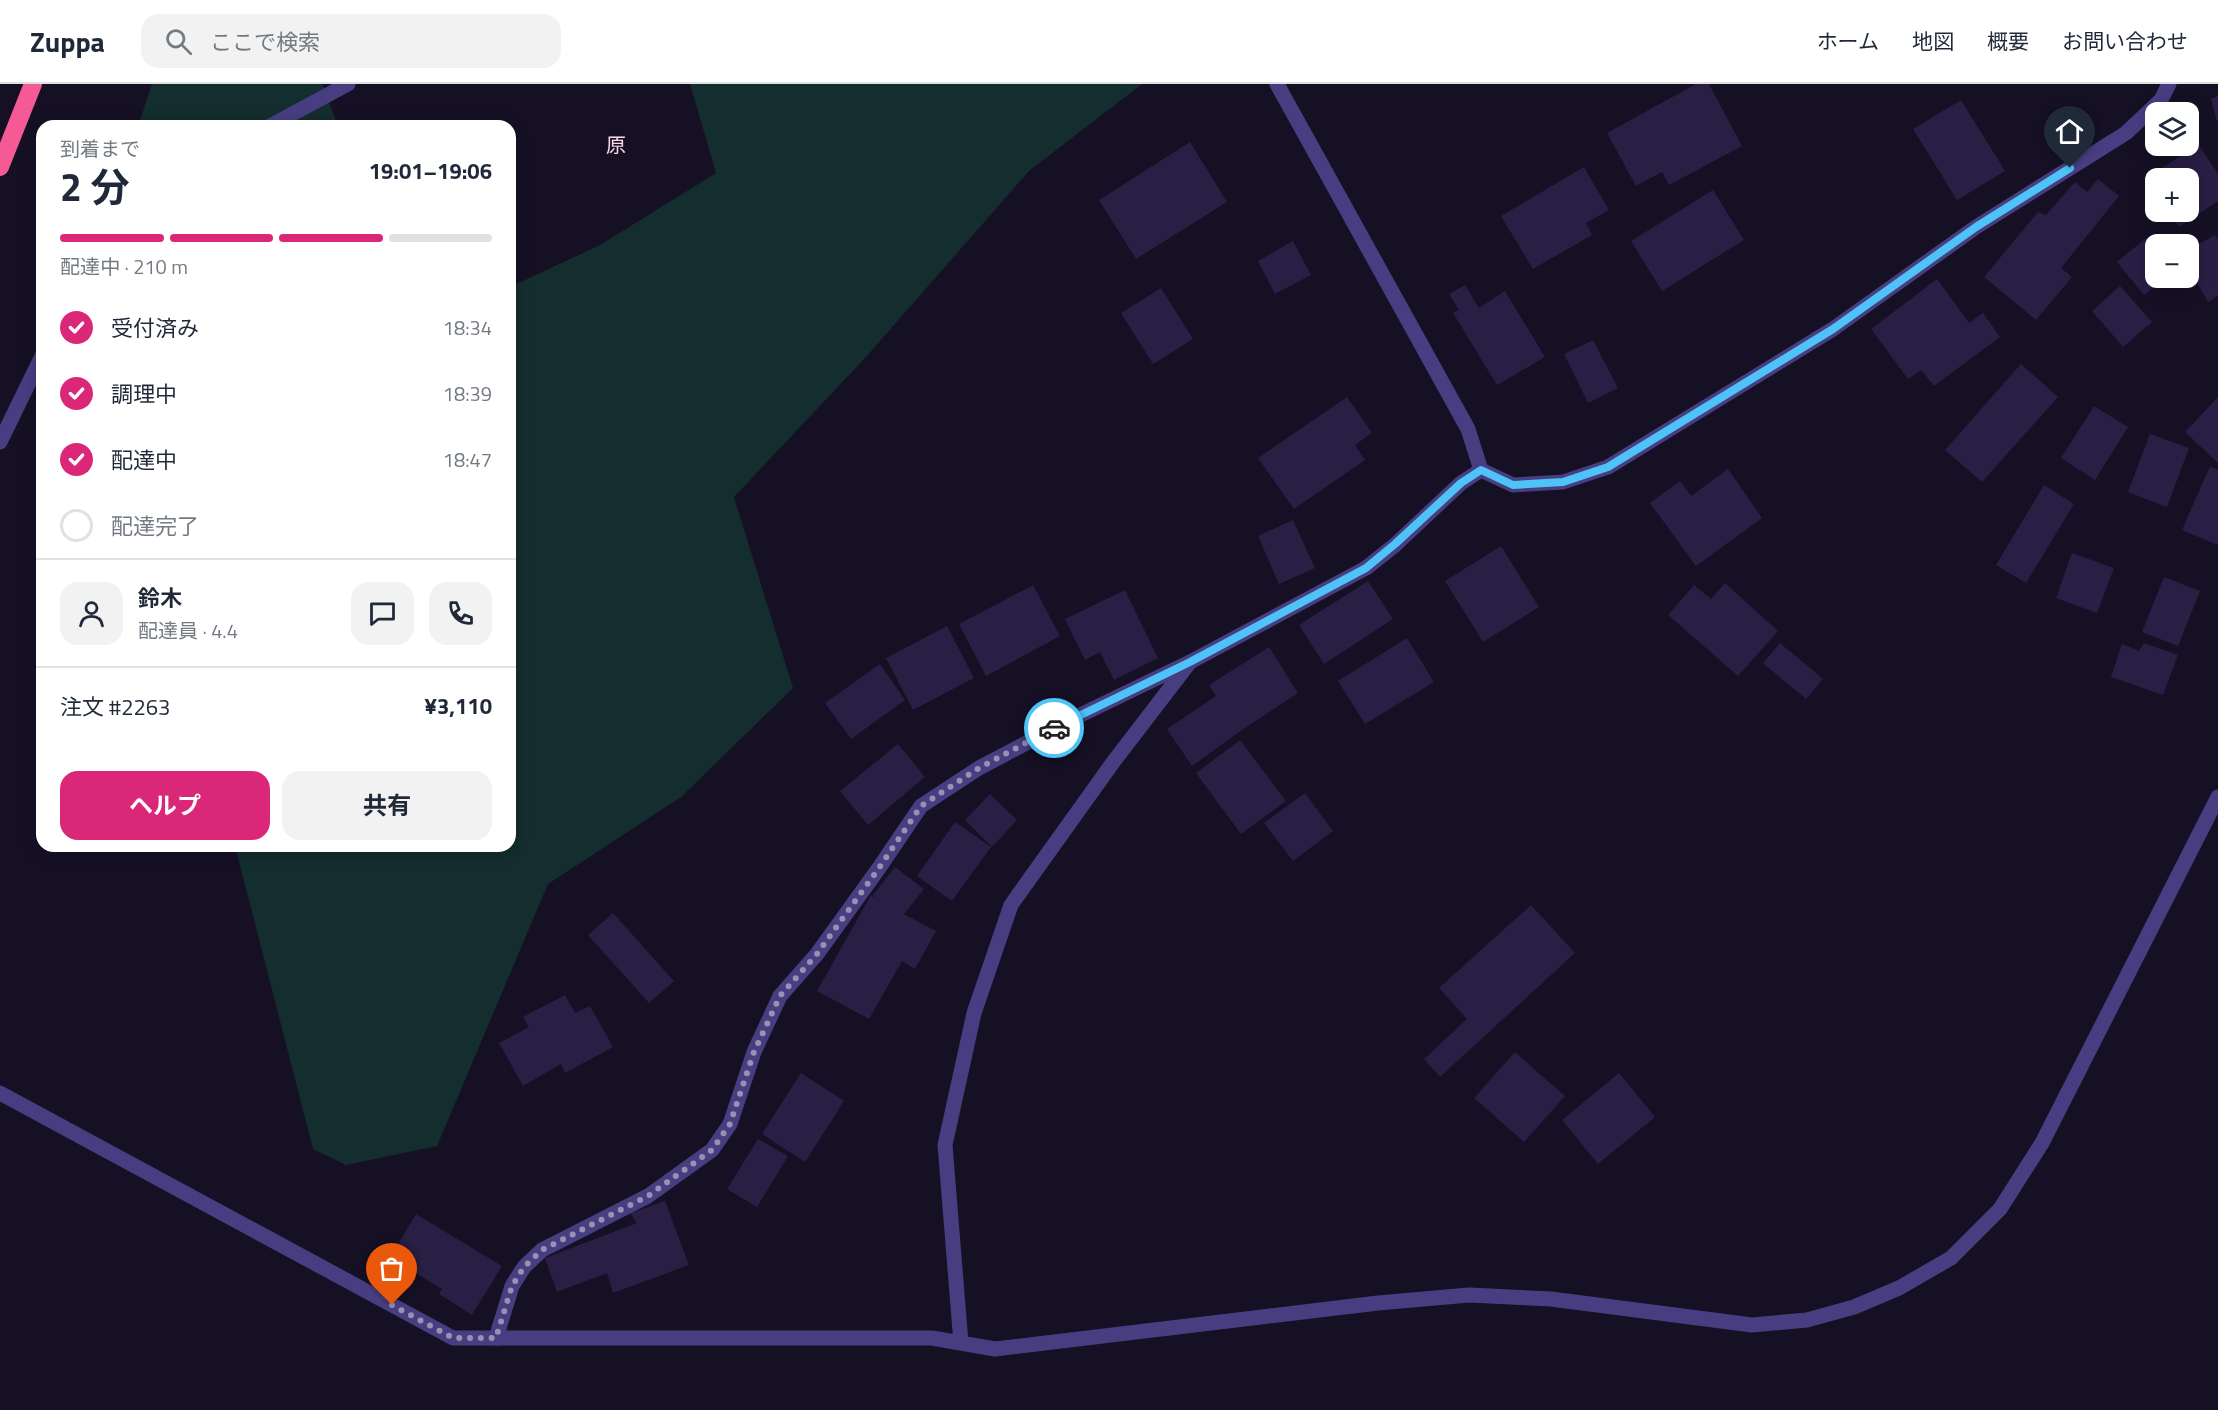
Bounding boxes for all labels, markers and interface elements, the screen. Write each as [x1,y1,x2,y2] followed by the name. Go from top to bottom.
[141,14,561,68] search box
[30,20,105,63] text: Zuppa
[162,25,195,58] icon: search
[210,25,320,59] text: ここで検索
[1817,25,1879,57] text: ホーム
[1912,25,1954,57] text: 地図
[1987,25,2029,57] text: 概要
[2062,25,2188,57] text: お問い合わせ
[2145,102,2199,288] map controls
[2145,102,2199,156] button: layers
[2044,106,2095,168] pin
[2053,115,2086,148] icon: home
[606,129,626,160] district label: 原
[60,133,140,164] text: 到着まで
[369,154,492,188] text: 19:01–19:06
[60,157,129,216] text: 2 分
[2145,168,2199,222] button: +
[2145,234,2199,288] button: −
[60,251,188,282] text: 配達中 · 210 m
[60,311,93,344] icon: check
[111,311,199,345] text: 受付済み
[443,312,492,343] text: 18:34
[60,377,93,410] icon: check
[111,377,177,411] text: 調理中
[443,378,492,409] text: 18:39
[60,443,93,476] icon: check
[111,443,177,477] text: 配達中
[443,444,492,475] text: 18:47
[111,509,199,543] text: 配達完了
[138,581,182,615] text: 鈴木
[60,582,123,645] button: person
[351,582,414,645] button: chat
[429,582,492,645] button: phone
[138,615,238,646] text: 配達員 · 4.4
[425,689,492,723] text: ¥3,110
[60,690,170,724] text: 注文 #2263
[1024,698,1084,758] courier
[1038,712,1071,745] icon: car
[60,771,270,840] button: ヘルプ
[282,771,492,840] button: 共有
[366,1243,417,1305] pin
[375,1252,408,1285] icon: bag

